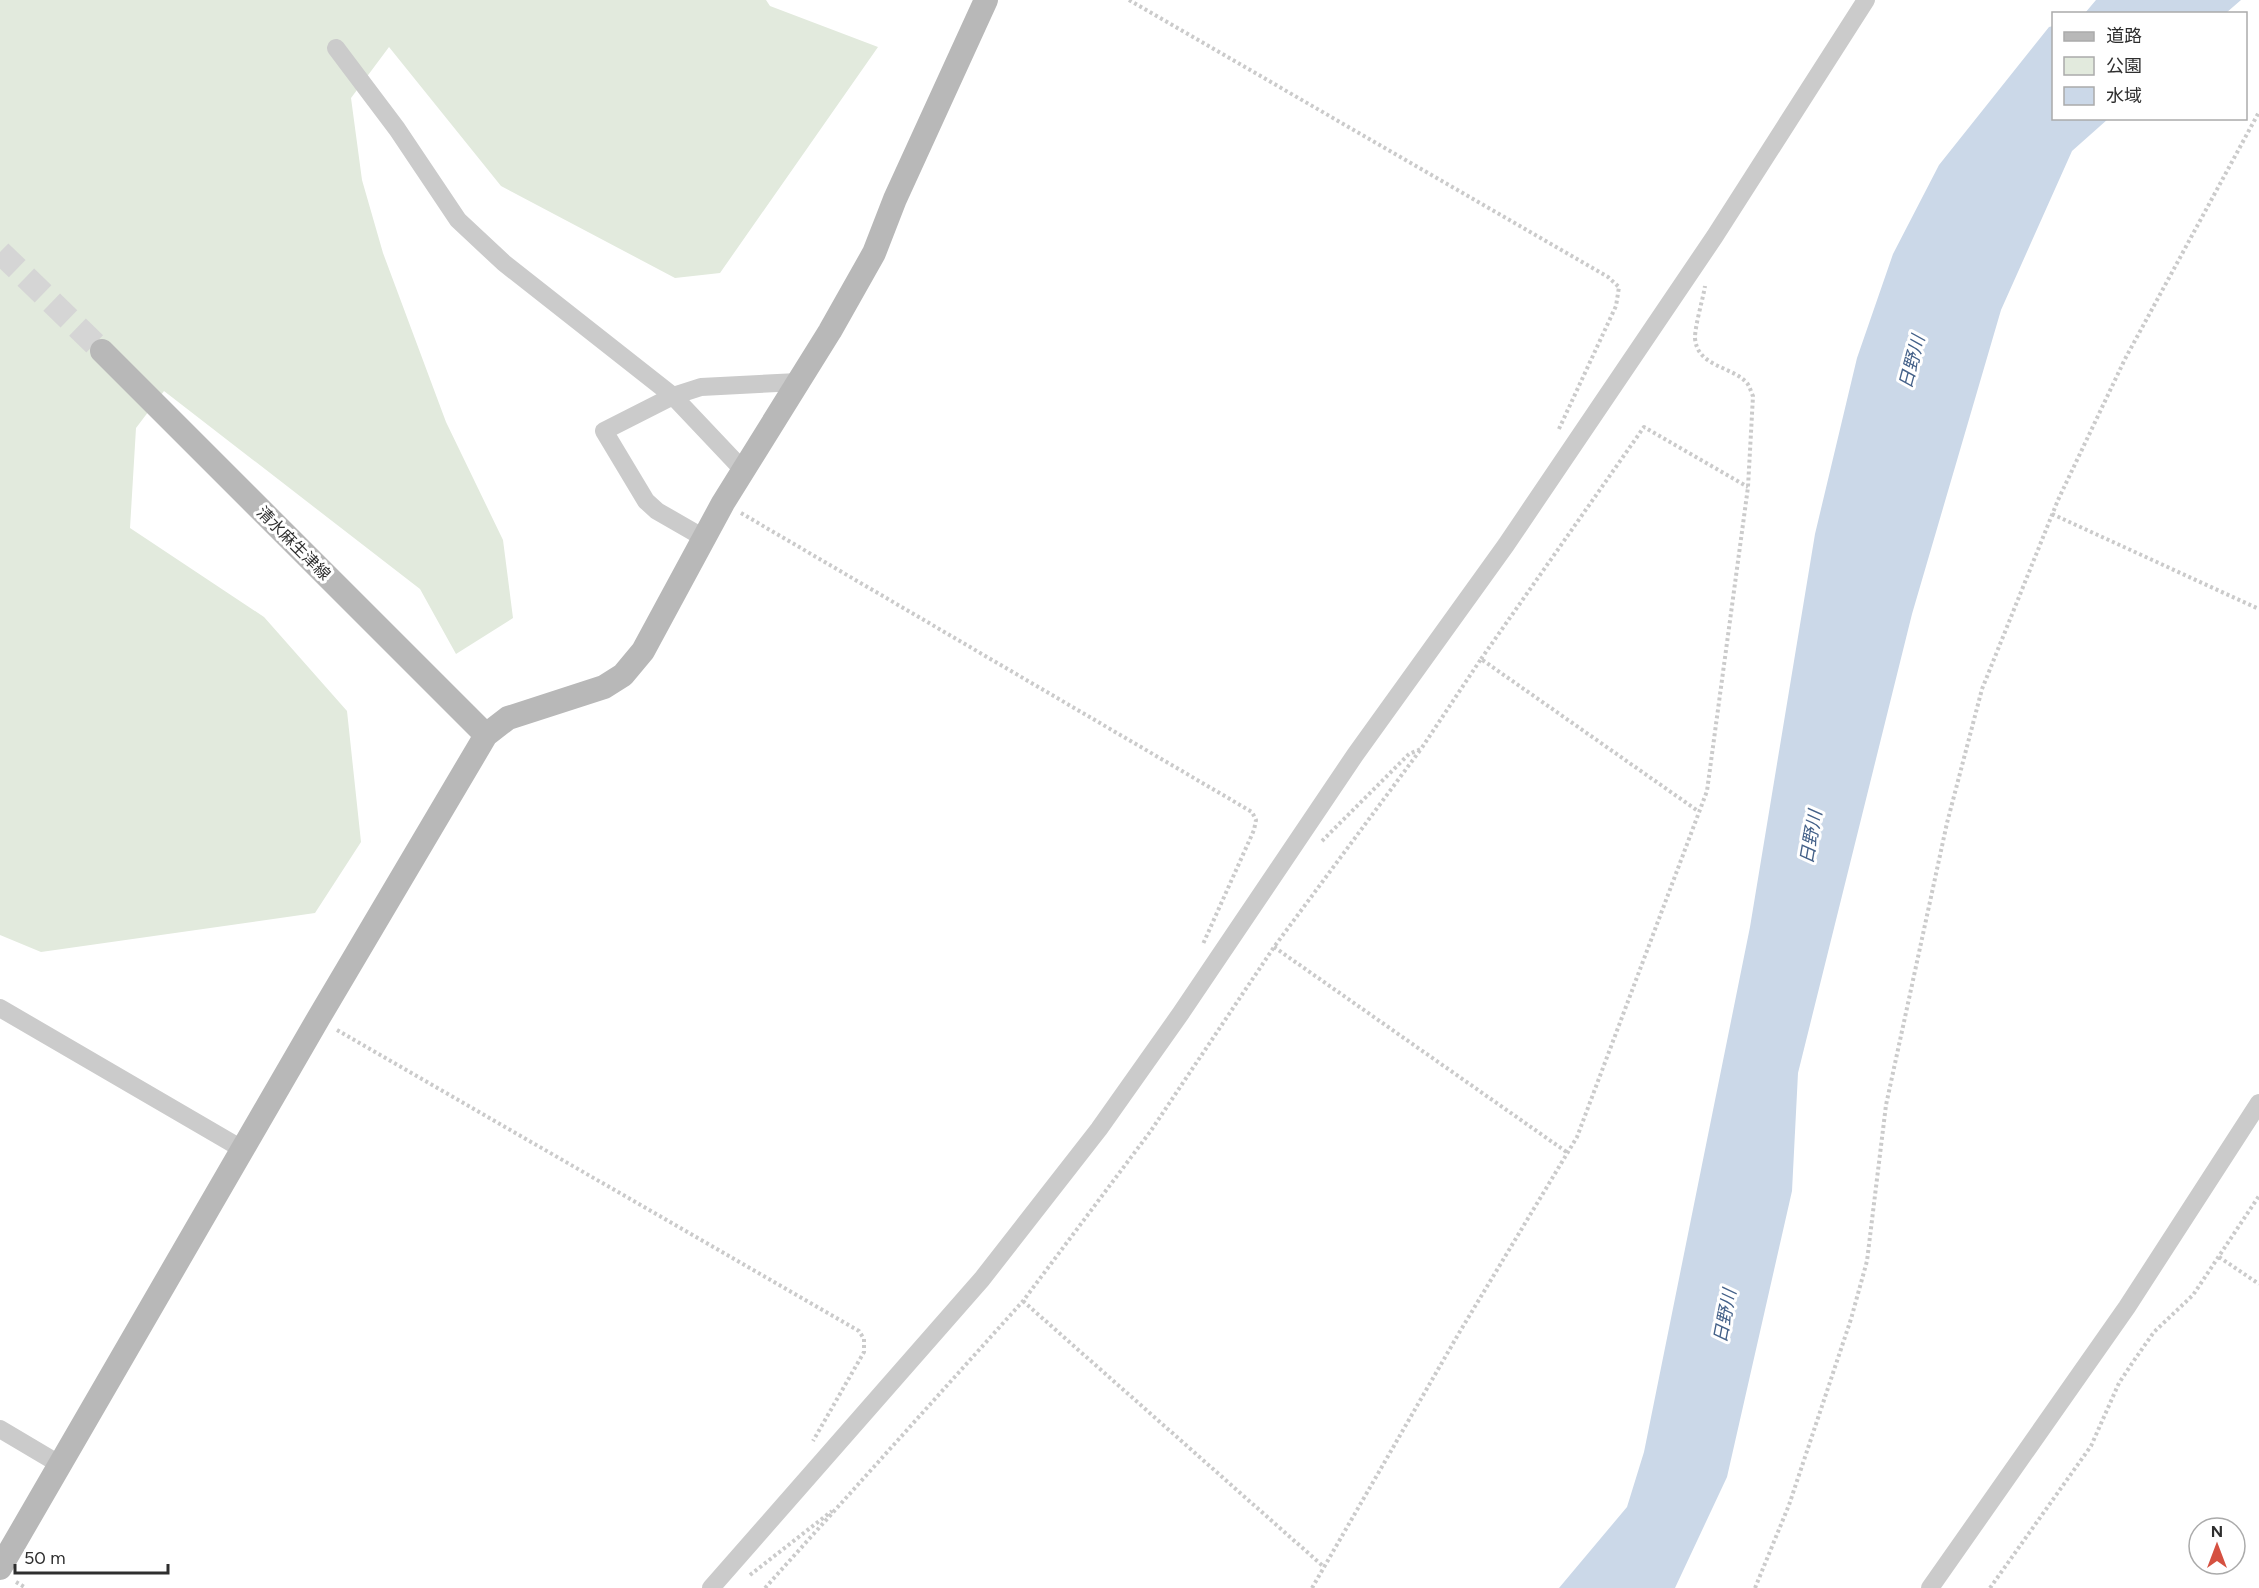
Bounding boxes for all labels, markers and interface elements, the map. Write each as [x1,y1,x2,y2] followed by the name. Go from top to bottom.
[2052,12,2247,120] legend
[2106,25,2142,47] text: 道路
[2106,55,2142,77] text: 公園
[2106,85,2142,107] text: 水域
[1894,331,1930,391] water label: 日野川
[253,503,334,584] street label: 清水麻生津線
[1795,807,1827,865] water label: 日野川
[1709,1285,1741,1345] water label: 日野川
[2187,1516,2247,1576] north arrow
[2211,1522,2223,1541] text: N
[15,1537,168,1575] scale bar
[24,1547,66,1569] text: 50 m

